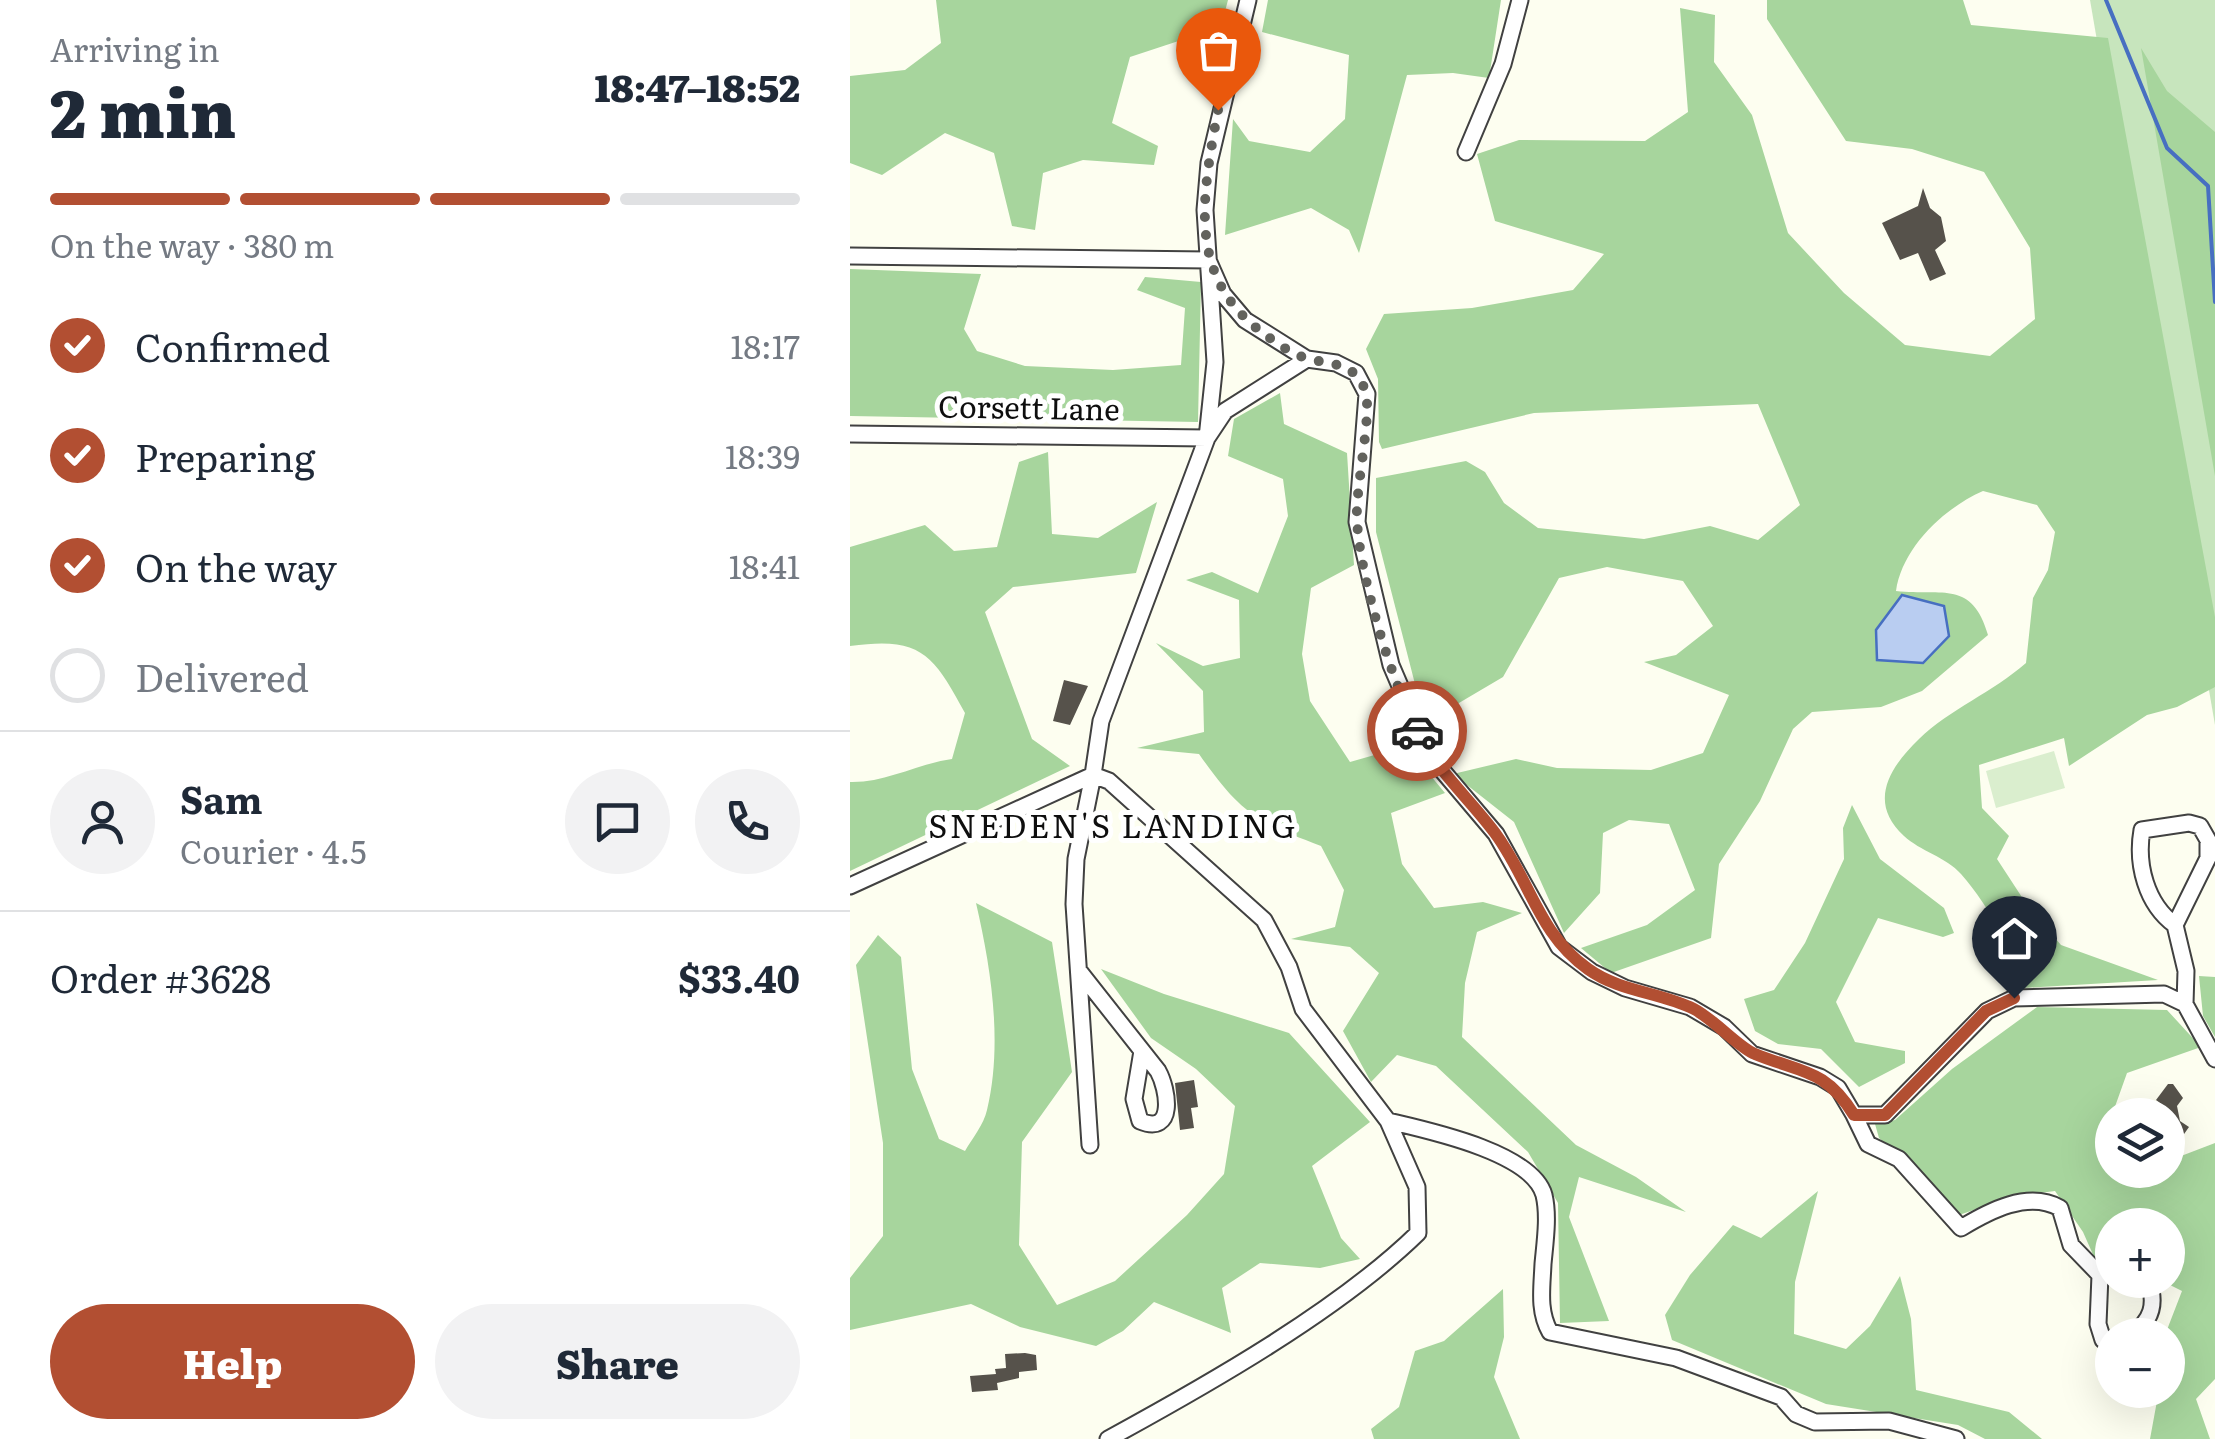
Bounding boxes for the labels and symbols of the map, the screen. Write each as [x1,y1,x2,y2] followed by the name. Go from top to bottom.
[1176,8,1261,111] pin
[938,382,1120,430] street label: Corsett Lane
[1367,681,1467,781] courier
[928,800,1298,848] district label: SNEDEN'S LANDING
[1972,896,2057,999] pin

